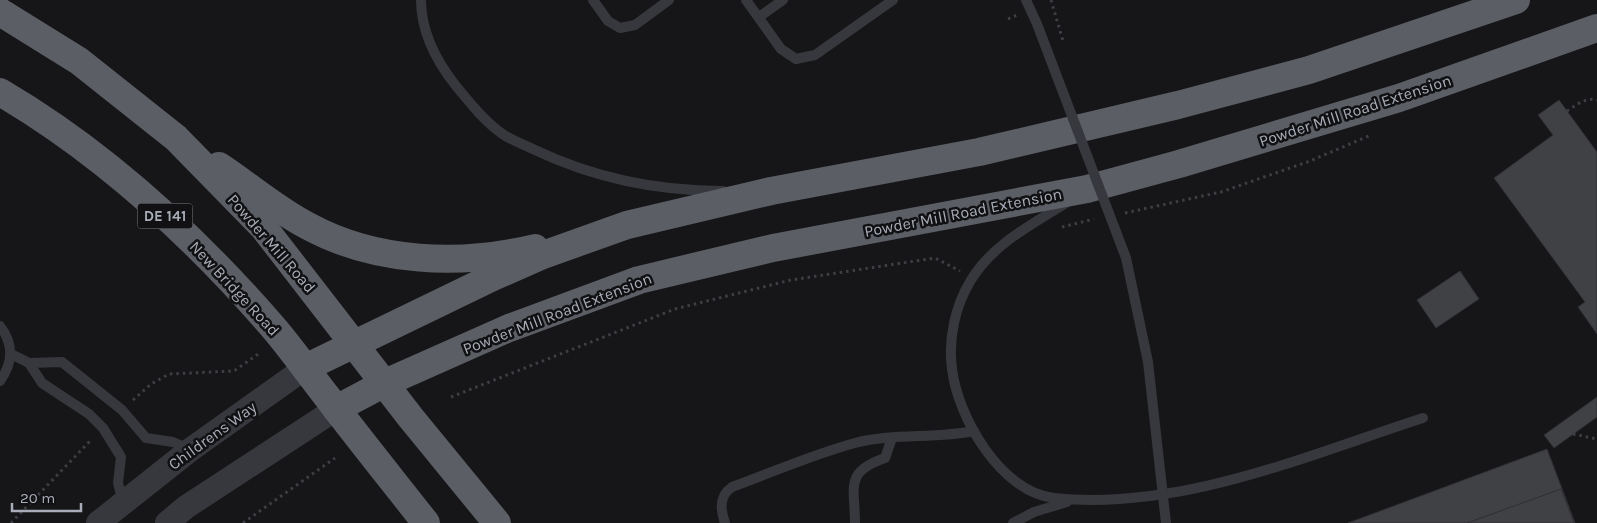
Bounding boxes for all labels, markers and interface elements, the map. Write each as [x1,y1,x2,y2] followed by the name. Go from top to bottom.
[1257,70,1454,151] street label: Powder Mill Road Extension
[863,184,1063,241] street label: Powder Mill Road Extension
[224,190,320,296] street label: Powder Mill Road
[138,204,192,228] road number: DE 141
[186,237,283,340] street label: New Bridge Road
[460,269,654,358] street label: Powder Mill Road Extension
[165,397,260,474] street label: Childrens Way
[12,480,81,512] scale bar
[20,489,55,507] text: 20 m

